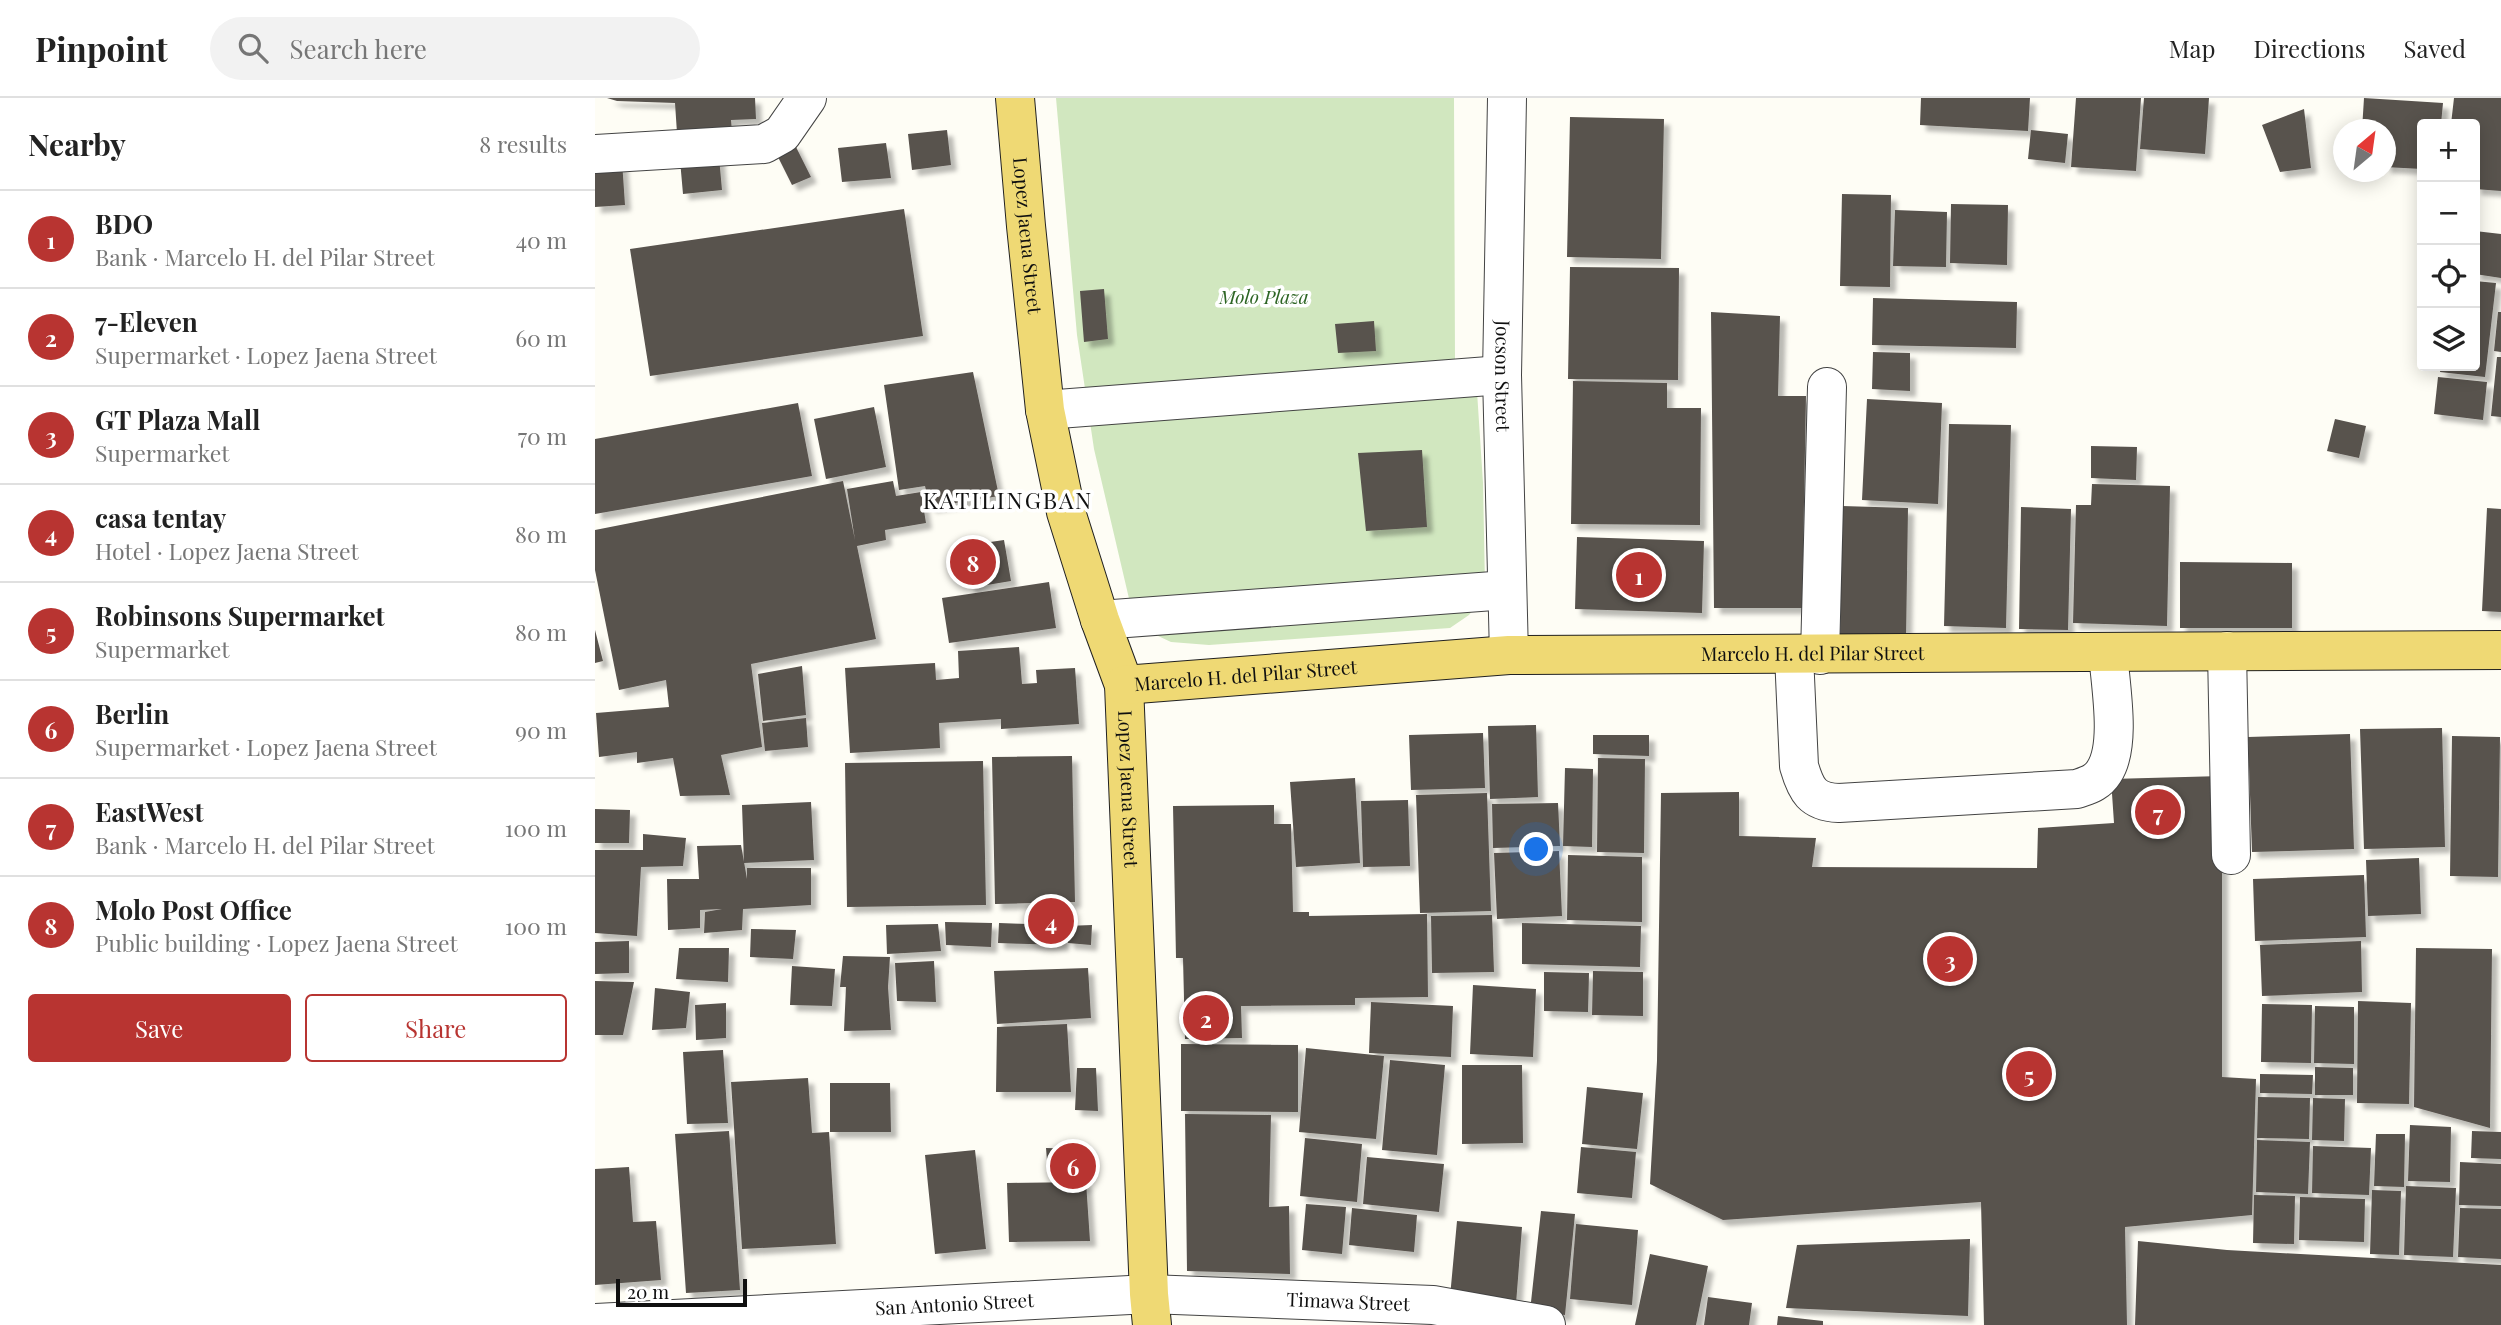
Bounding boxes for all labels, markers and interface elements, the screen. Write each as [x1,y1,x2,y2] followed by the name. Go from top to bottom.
[210,17,700,80] search box
[35,26,168,70] text: Pinpoint
[234,29,272,67] icon: search
[290,31,427,66] text: Search here
[2169,32,2215,64] text: Map
[2253,32,2366,64] text: Directions
[2404,32,2466,64] text: Saved
[2333,119,2396,182] north arrow
[2417,119,2480,371] map controls
[2417,119,2480,182] button: +
[28,124,126,164] text: Nearby
[479,128,567,159] text: 8 results
[1008,156,1049,315] street label: Lopez Jaena Street
[2417,182,2480,245] button: −
[95,206,153,241] text: BDO
[47,224,55,255] text: 1
[516,224,567,255] text: 40 m
[95,241,435,272] text: Bank · Marcelo H. del Pilar Street
[2417,245,2480,308] button: locate
[1218,283,1309,309] park label: Molo Plaza
[95,304,198,339] text: 7-Eleven
[2417,308,2480,371] button: layers
[1490,319,1517,432] street label: Jocson Street
[45,322,57,353] text: 2
[515,322,567,353] text: 60 m
[95,339,437,370] text: Supermarket · Lopez Jaena Street
[95,402,260,437] text: GT Plaza Mall
[45,420,57,451] text: 3
[518,420,567,451] text: 70 m
[95,437,229,468] text: Supermarket
[923,484,1093,515] district label: KATILINGBAN
[95,500,226,535] text: casa tentay
[45,518,57,549] text: 4
[515,518,567,549] text: 80 m
[95,535,359,566] text: Hotel · Lopez Jaena Street
[950,536,996,588] pin: 8
[1616,549,1662,601] pin: 1
[95,598,385,633] text: Robinsons Supermarket
[46,616,56,647] text: 5
[515,616,567,647] text: 80 m
[95,633,229,664] text: Supermarket
[1701,639,1925,666] street label: Marcelo H. del Pilar Street
[1133,653,1358,696] street label: Marcelo H. del Pilar Street
[95,696,169,731] text: Berlin
[1113,710,1145,868] street label: Lopez Jaena Street
[45,714,57,745] text: 6
[515,714,567,745] text: 90 m
[95,731,437,762] text: Supermarket · Lopez Jaena Street
[2135,786,2181,838] pin: 7
[95,794,204,829] text: EastWest
[46,812,56,843] text: 7
[505,812,567,843] text: 100 m
[95,829,435,860] text: Bank · Marcelo H. del Pilar Street
[1519,832,1553,866] your location
[95,892,292,927] text: Molo Post Office
[1028,895,1074,947] pin: 4
[45,910,57,941] text: 8
[505,910,567,941] text: 100 m
[95,927,458,958] text: Public building · Lopez Jaena Street
[1927,933,1973,985] pin: 3
[1183,992,1229,1044] pin: 2
[28,994,291,1062] button: Save
[305,994,567,1062] button: Share
[2006,1048,2052,1100] pin: 5
[1050,1140,1096,1192] pin: 6
[616,1276,747,1308] scale bar
[627,1278,669,1304] text: 20 m
[1286,1285,1410,1316] street label: Timawa Street
[874,1286,1035,1320] street label: San Antonio Street

